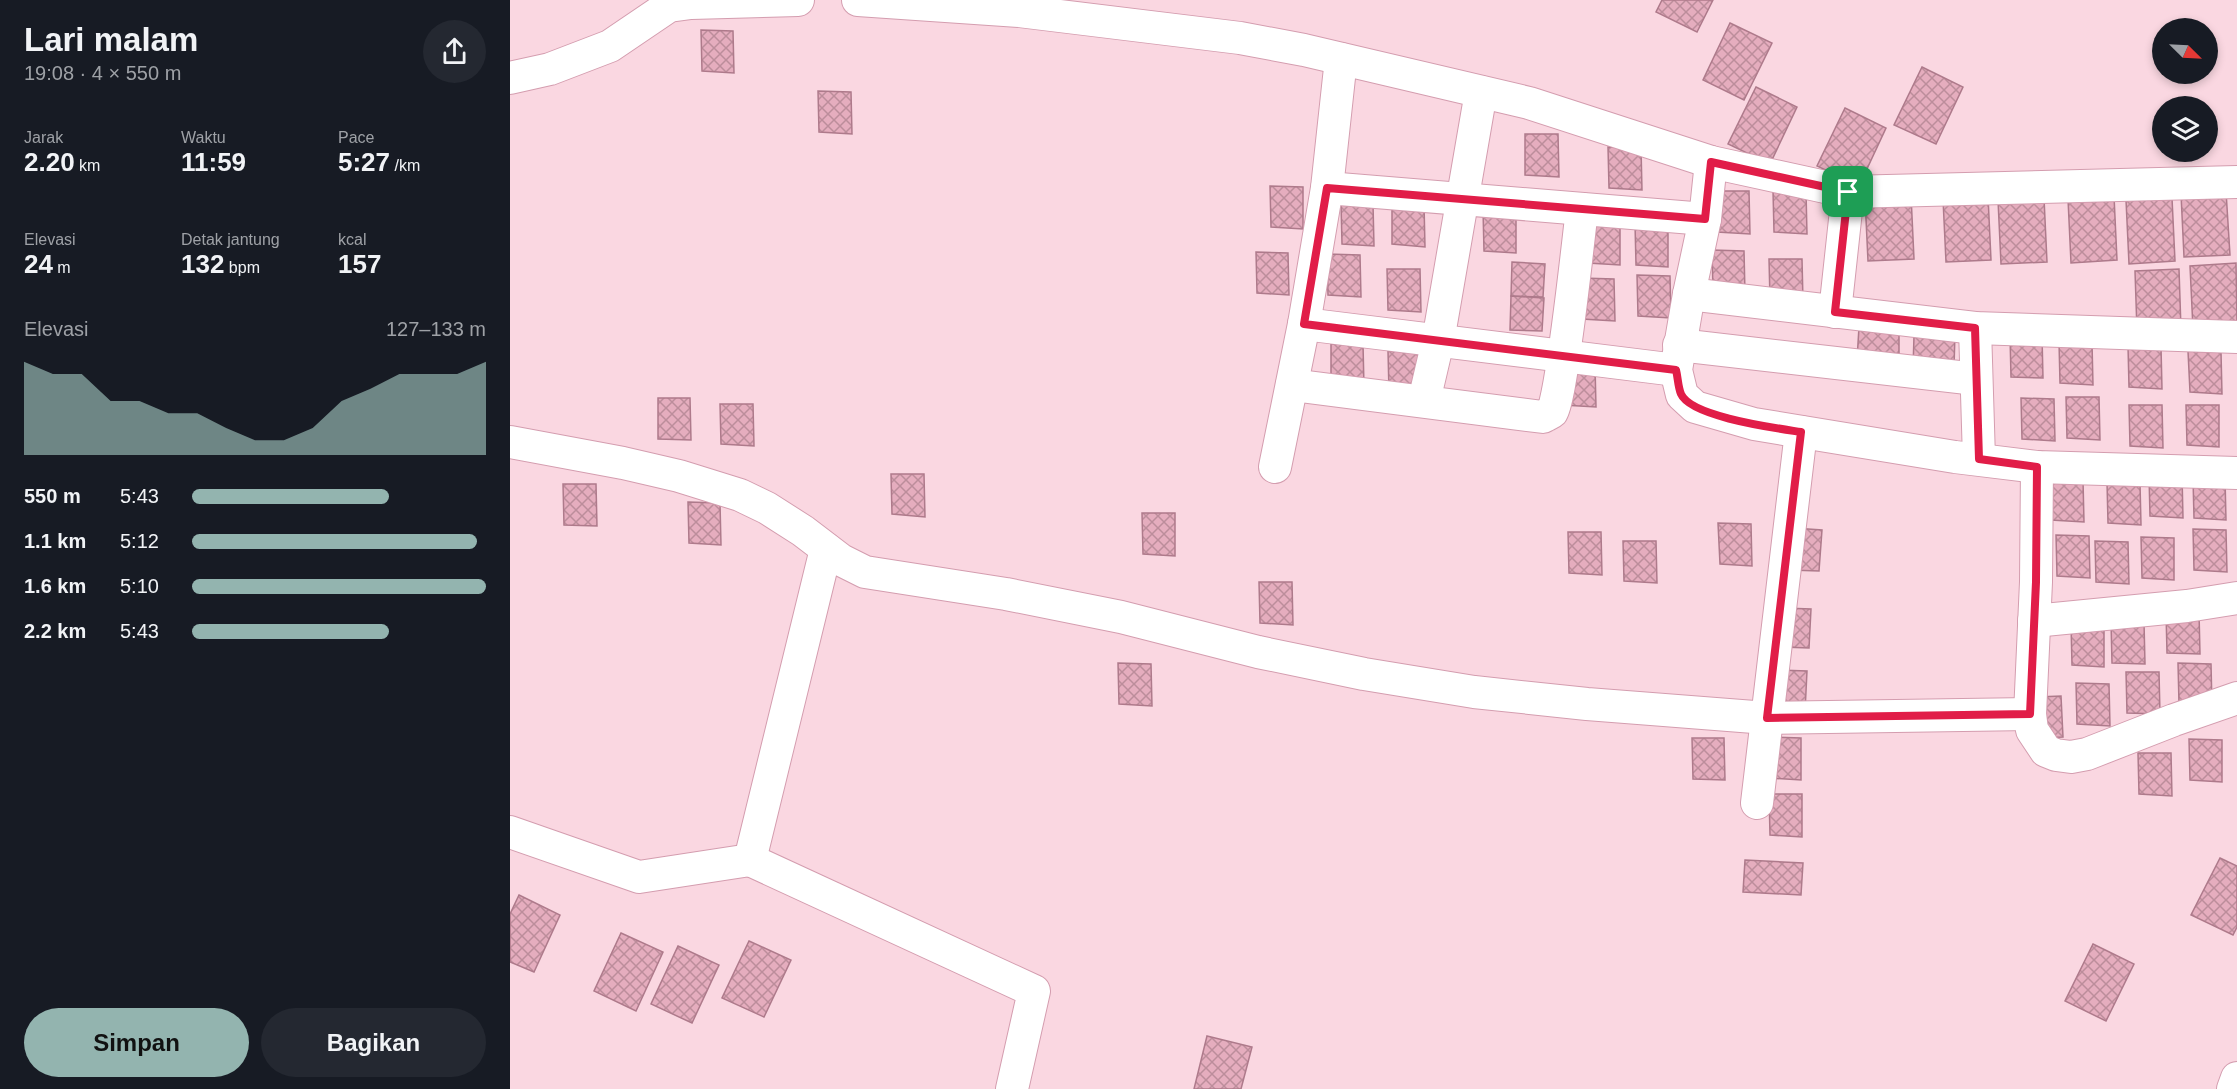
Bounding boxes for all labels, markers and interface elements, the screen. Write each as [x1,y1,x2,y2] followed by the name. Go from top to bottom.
[2152,18,2218,84] north arrow
[2152,18,2218,162] map controls
[423,20,486,83] button: share
[24,21,198,58] text: Lari malam
[24,62,181,84] text: 19:08 · 4 × 550 m
[2152,96,2218,162] button: layers
[24,129,63,146] text: Jarak
[181,129,226,146] text: Waktu
[338,129,374,146] text: Pace
[24,147,75,177] text: 2.20
[181,147,246,177] text: 11:59
[338,147,390,177] text: 5:27
[75,157,100,174] text: km
[390,157,420,174] text: /km
[1822,166,1873,217] pin
[1831,175,1864,208] icon: arrive
[24,231,76,248] text: Elevasi
[181,231,280,248] text: Detak jantung
[338,231,366,248] text: kcal
[24,249,53,279] text: 24
[181,249,224,279] text: 132
[338,249,381,279] text: 157
[53,259,71,276] text: m
[224,259,260,276] text: bpm
[24,318,88,340] text: Elevasi
[386,318,486,340] text: 127–133 m
[24,485,81,507] text: 550 m
[120,485,159,507] text: 5:43
[24,530,86,552] text: 1.1 km
[120,530,159,552] text: 5:12
[24,575,86,597] text: 1.6 km
[120,575,159,597] text: 5:10
[24,620,86,642] text: 2.2 km
[120,620,159,642] text: 5:43
[24,1008,249,1077] button: Simpan
[261,1008,486,1077] button: Bagikan

